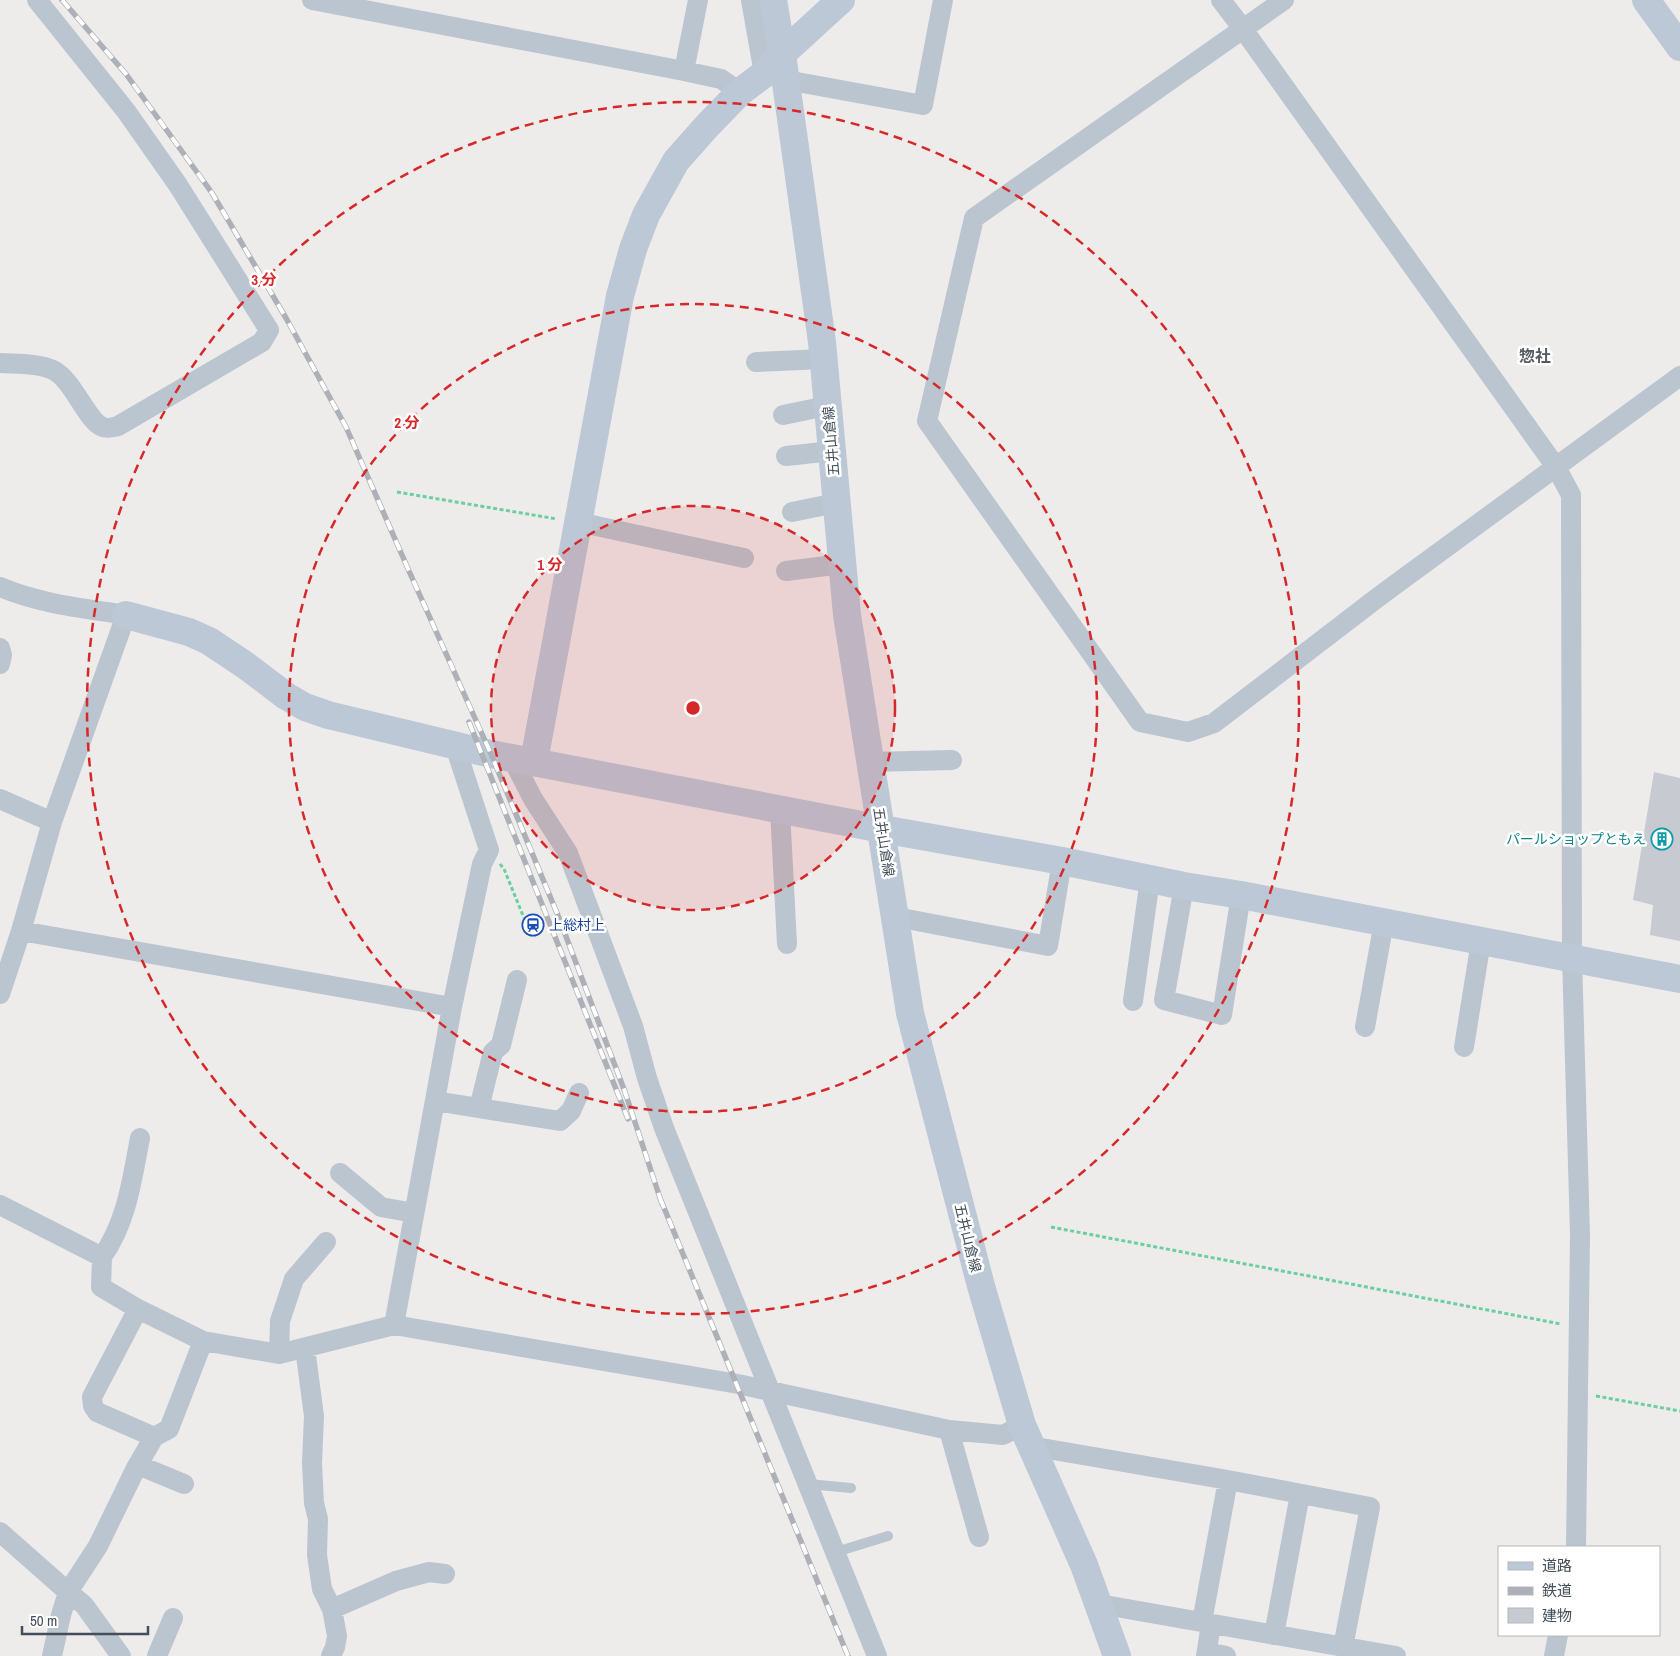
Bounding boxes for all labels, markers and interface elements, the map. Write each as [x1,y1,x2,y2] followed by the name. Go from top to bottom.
[251,269,277,290] text: 3 分
[1519,345,1551,367] district label: 惣社
[819,405,843,477] street label: 五井山倉線
[394,412,420,433] text: 2 分
[537,554,563,575] text: 1 分
[684,699,702,717] centre of rings
[870,806,898,878] street label: 五井山倉線
[1650,827,1674,851] building icon: パールショップともえ
[1506,830,1646,848] place label: パールショップともえ
[521,913,545,937] station icon: 上総村上
[549,916,605,934] place label: 上総村上
[951,1202,985,1274] street label: 五井山倉線
[1498,1546,1660,1636] legend
[1542,1555,1572,1576] text: 道路
[1542,1580,1572,1601] text: 鉄道
[22,1604,149,1636] scale bar
[1542,1605,1572,1626] text: 建物
[30,1610,57,1631] text: 50 m

